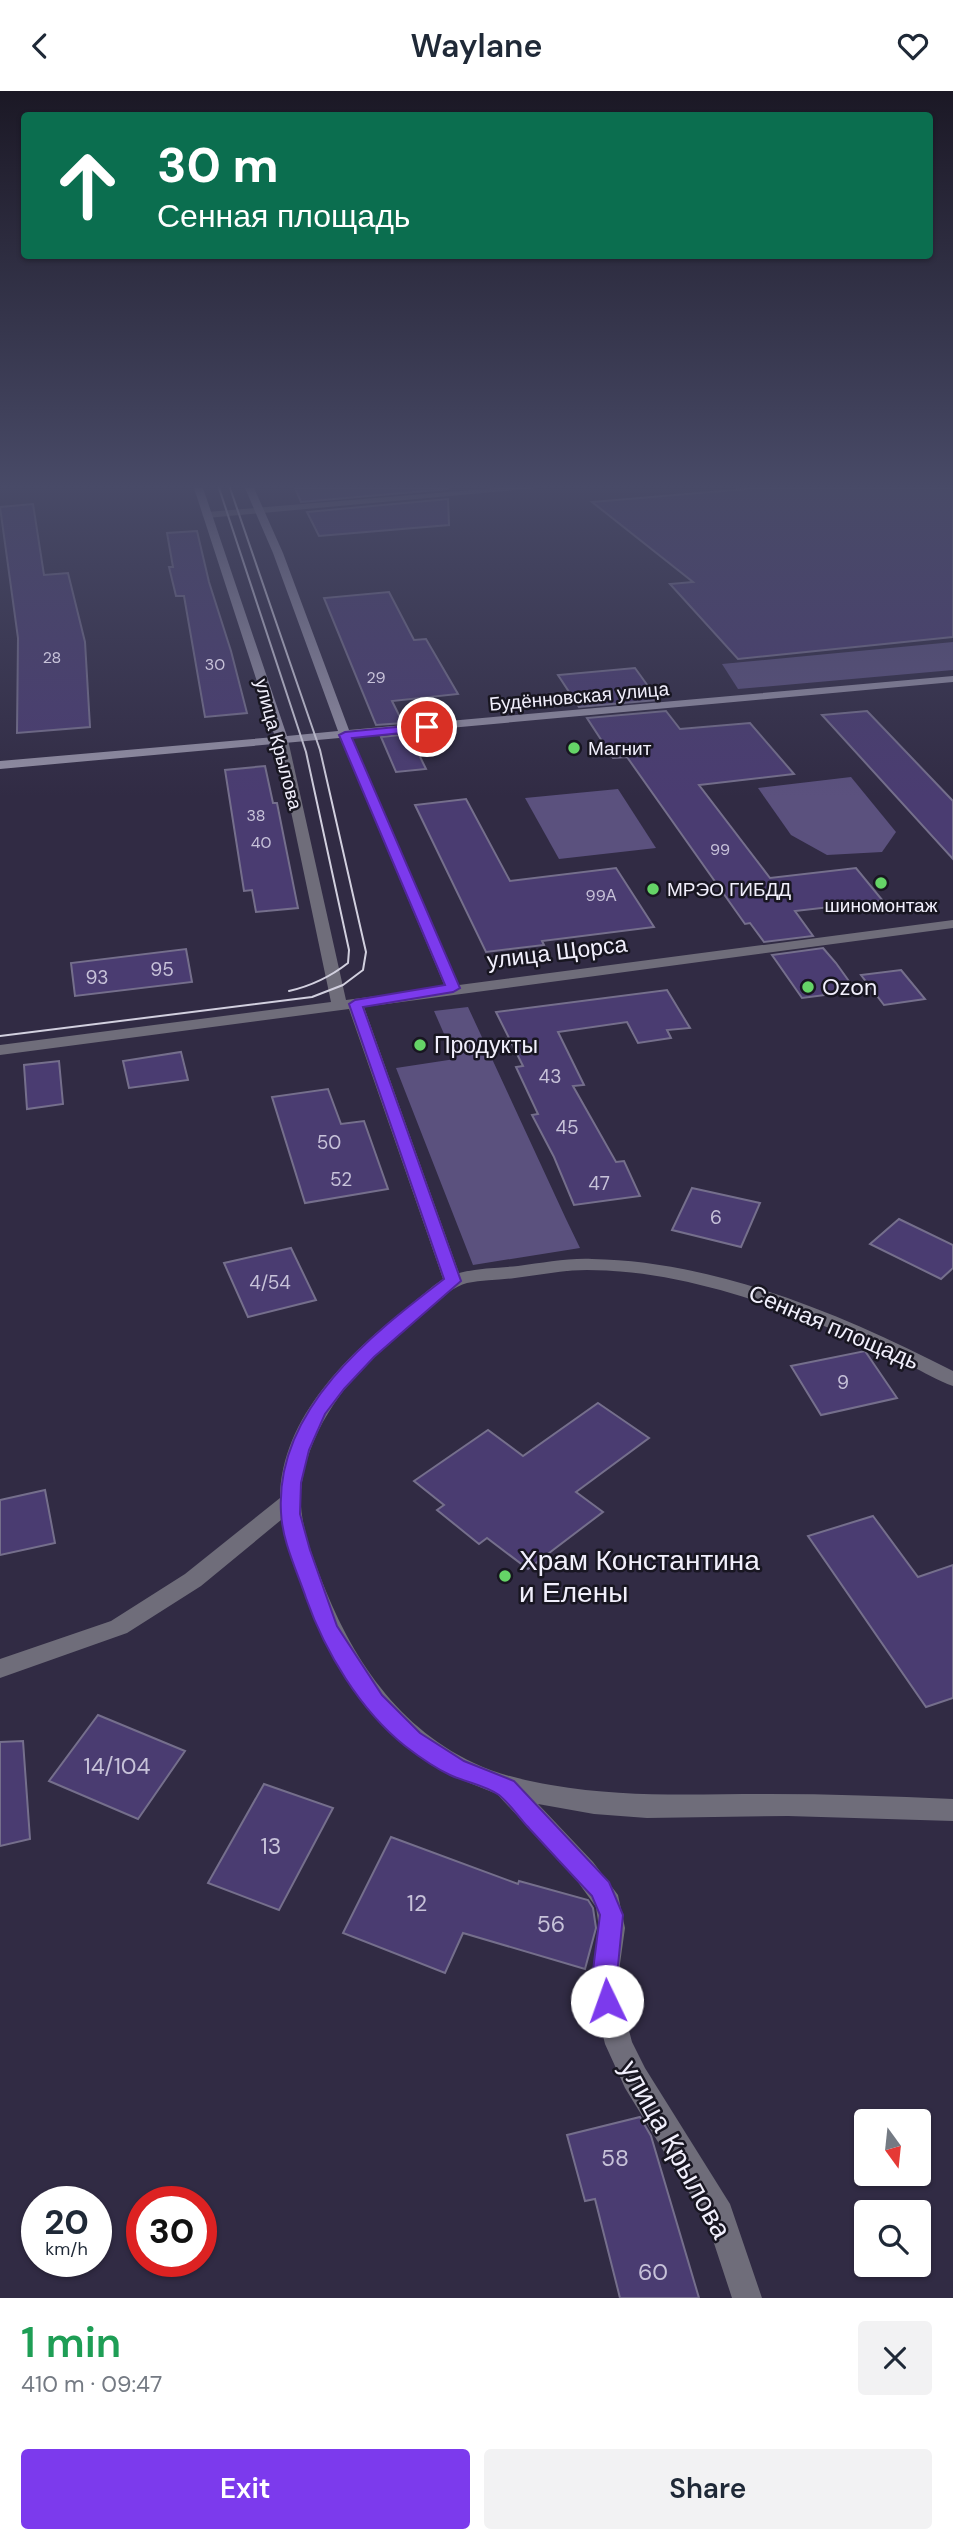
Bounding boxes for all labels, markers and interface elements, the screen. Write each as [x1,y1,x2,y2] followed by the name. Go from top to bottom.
[411,25,542,67] text: Waylane
[21,27,59,65] icon: back
[894,27,932,65] icon: heart
[157,133,279,197] text: 30 m
[42,140,133,231] icon: ahead
[157,195,411,237] text: Сенная площадь
[43,647,61,668] house number: 28
[205,654,225,675] house number: 30
[366,667,386,688] house number: 29
[249,676,308,813] street label: улица Крылова
[488,676,670,717] street label: Будённовская улица
[397,697,457,757] pin
[408,708,446,746] icon: arrive
[588,736,652,761] place label: Магнит
[566,740,582,756] marker: Магнит
[246,805,266,826] house number: 38
[251,832,271,853] house number: 40
[710,839,730,860] house number: 99
[873,875,889,891] marker: шиномонтаж
[667,877,791,902] place label: МРЭО ГИБДД
[645,881,661,897] marker: МРЭО ГИБДД
[586,885,617,906] house number: 99А
[825,893,938,918] place label: шиномонтаж
[485,929,629,975] street label: улица Щорса
[150,957,174,982] house number: 95
[86,965,108,990] house number: 93
[822,972,877,1002] place label: Ozon
[800,979,816,995] marker: Ozon
[434,1030,538,1060] place label: Продукты
[412,1037,428,1053] marker: Продукты
[539,1064,561,1089] house number: 43
[555,1115,579,1140] house number: 45
[317,1130,341,1155] house number: 50
[330,1167,352,1192] house number: 52
[588,1171,610,1196] house number: 47
[710,1205,722,1230] house number: 6
[249,1270,291,1295] house number: 4/54
[744,1278,924,1376] street label: Сенная площадь
[837,1370,849,1395] house number: 9
[519,1542,760,1611] place label: Храм Константина и Елены
[497,1568,513,1584] marker: Храм Константина и Елены
[83,1751,151,1781] house number: 14/104
[261,1831,281,1861] house number: 13
[407,1888,427,1918] house number: 12
[537,1909,565,1939] house number: 56
[570,1964,644,2038] position arrow
[611,2053,740,2246] street label: улица Крылова
[854,2109,931,2186] north arrow
[854,2109,931,2277] map controls
[601,2143,629,2173] house number: 58
[126,2186,217,2277] speed limit sign: 30
[44,2199,89,2245] text: 20
[854,2200,931,2277] button: search
[45,2237,88,2261] text: km/h
[638,2257,668,2287] house number: 60
[21,2315,121,2370] text: 1 min
[858,2321,932,2395] button: close
[21,2369,162,2399] text: 410 m · 09:47
[21,2449,470,2529] button: Exit
[484,2449,932,2529] button: Share

